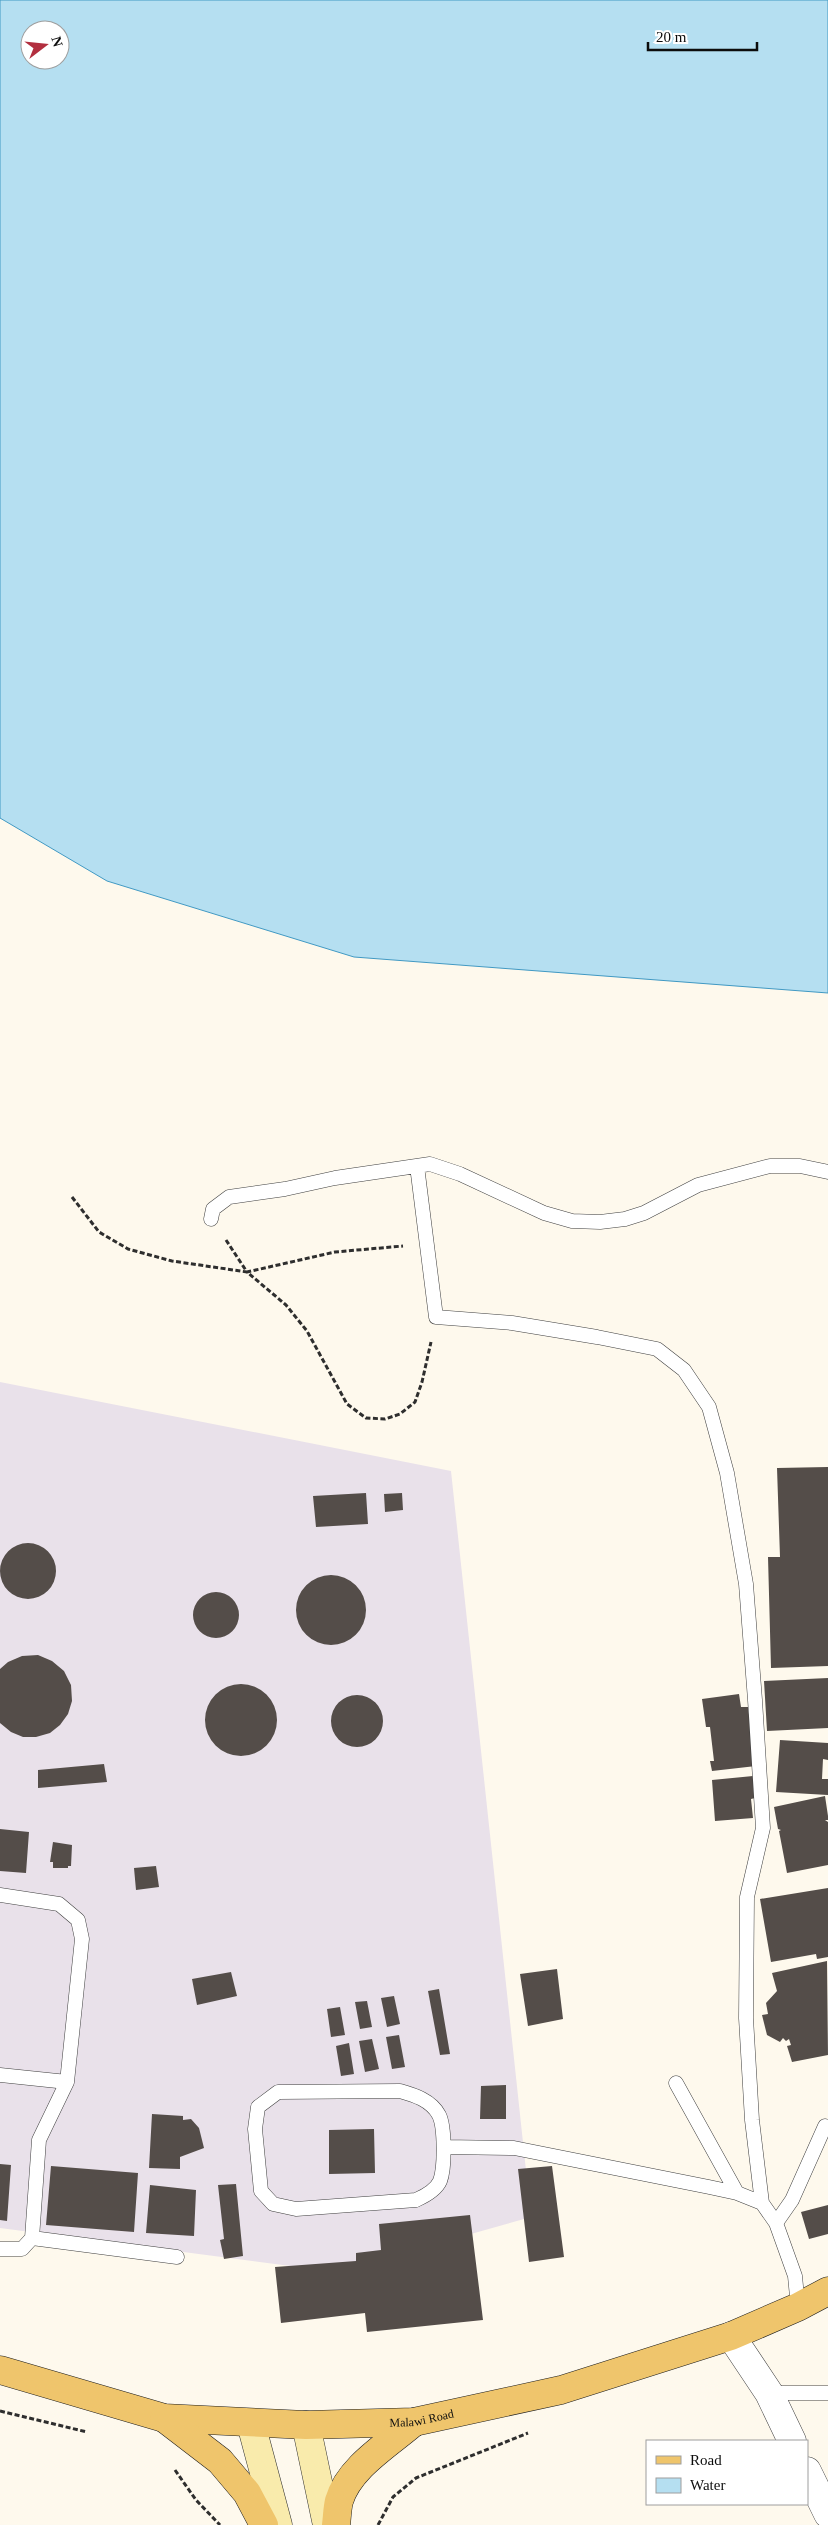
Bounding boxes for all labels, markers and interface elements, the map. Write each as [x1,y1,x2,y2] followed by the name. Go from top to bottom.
[20,20,70,70] north arrow
[648,20,757,52] scale bar
[656,29,687,45] text: 20 m
[48,35,66,48] text: N
[389,2407,455,2430] street label: Malawi Road
[646,2440,808,2505] legend
[690,2452,722,2468] text: Road
[690,2477,725,2493] text: Water

